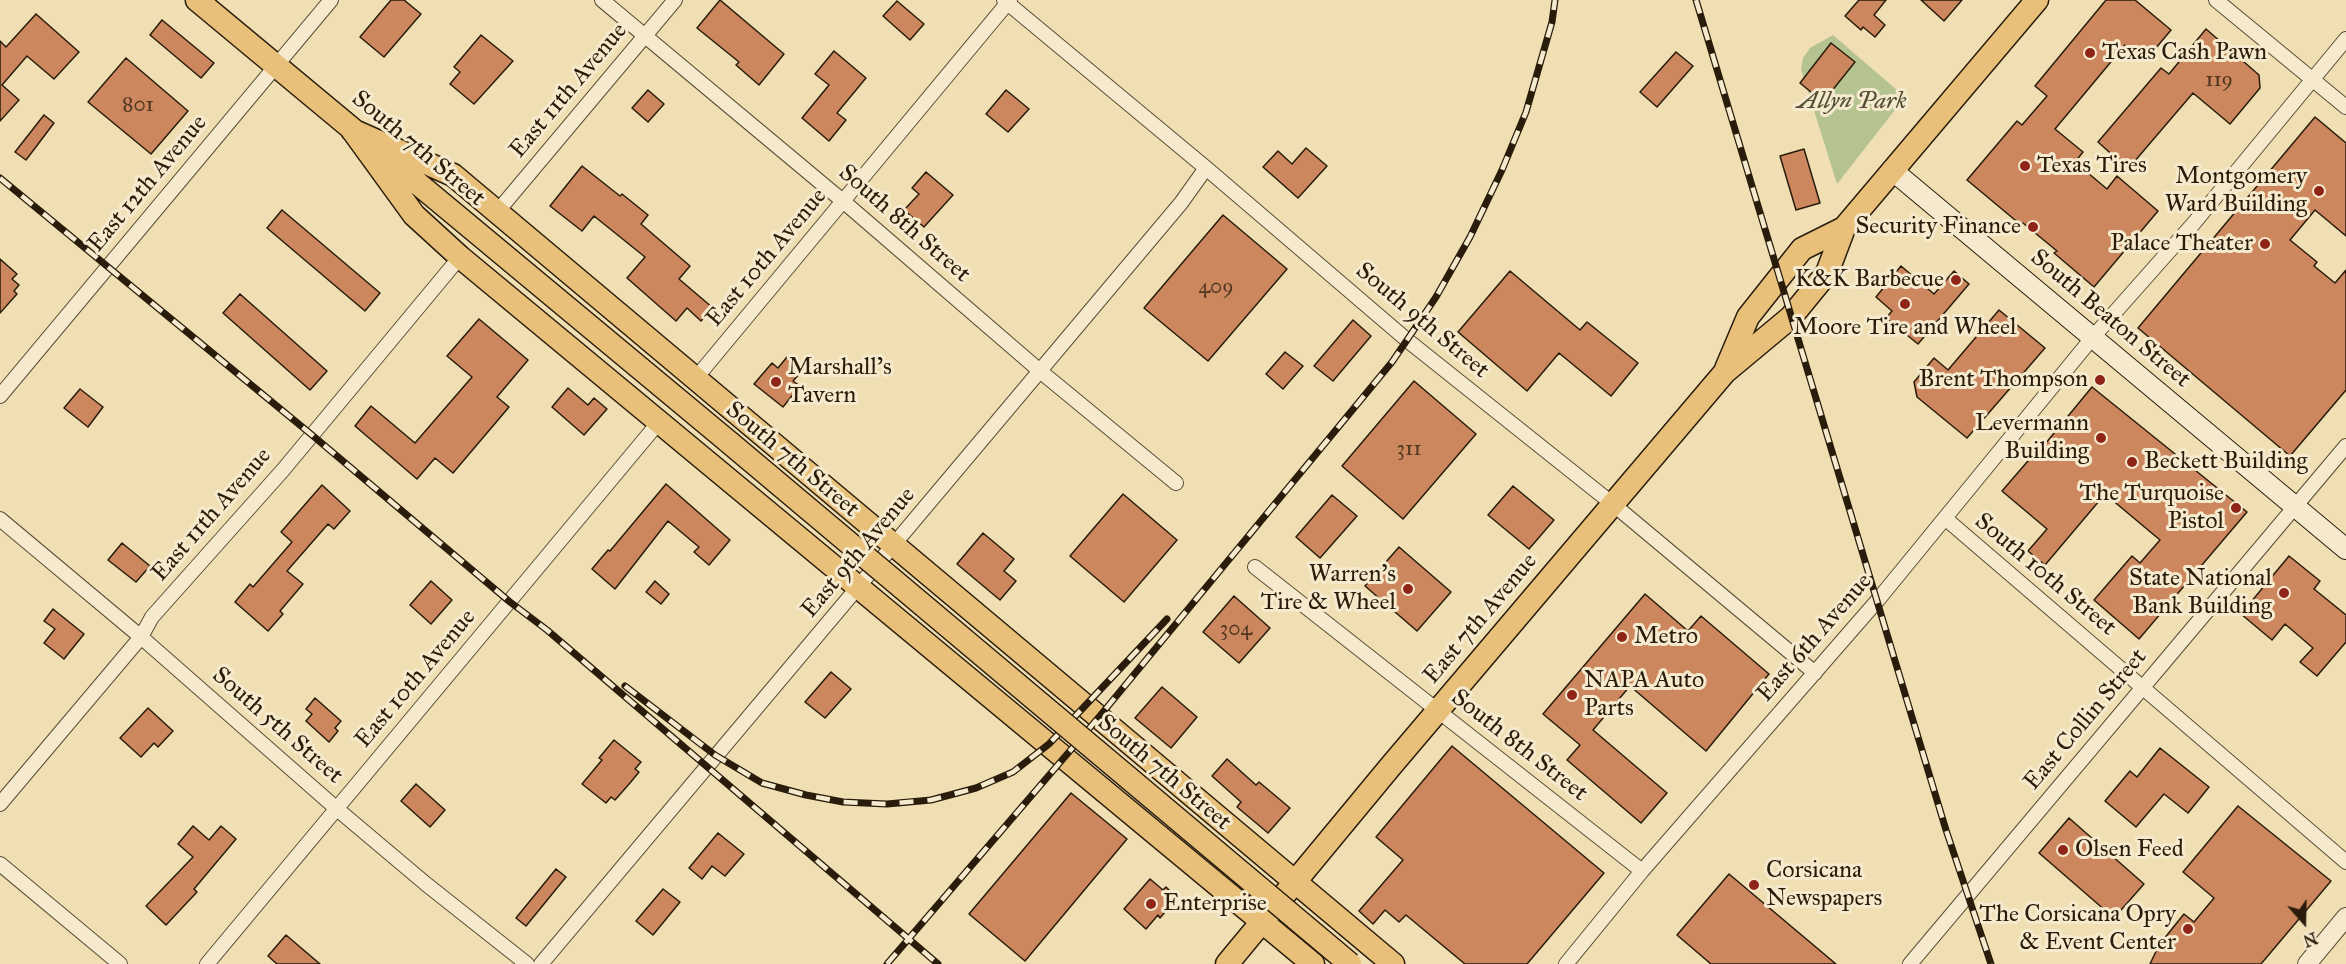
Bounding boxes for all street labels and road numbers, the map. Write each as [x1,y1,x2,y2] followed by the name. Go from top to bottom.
[504,17,634,165] street label: East 11th Avenue
[345,85,491,213] street label: South 7th Street
[82,110,214,258] street label: East 12th Avenue
[832,159,976,289] street label: South 8th Street
[701,183,833,333] street label: East 10th Avenue
[2024,244,2196,394] street label: South Beaton Street
[1349,257,1495,385] street label: South 9th Street
[719,396,865,524] street label: South 7th Street
[146,442,278,588] street label: East 11th Avenue
[796,482,922,624] street label: East 9th Avenue
[1968,507,2122,643] street label: South 10th Street
[1418,548,1544,690] street label: East 7th Avenue
[1751,568,1879,708] street label: East 6th Avenue
[350,604,482,754] street label: East 10th Avenue
[2019,643,2153,797] street label: East Collin Street
[206,661,348,791] street label: South 5th Street
[1445,684,1593,808] street label: South 8th Street
[1091,709,1237,837] street label: South 7th Street

